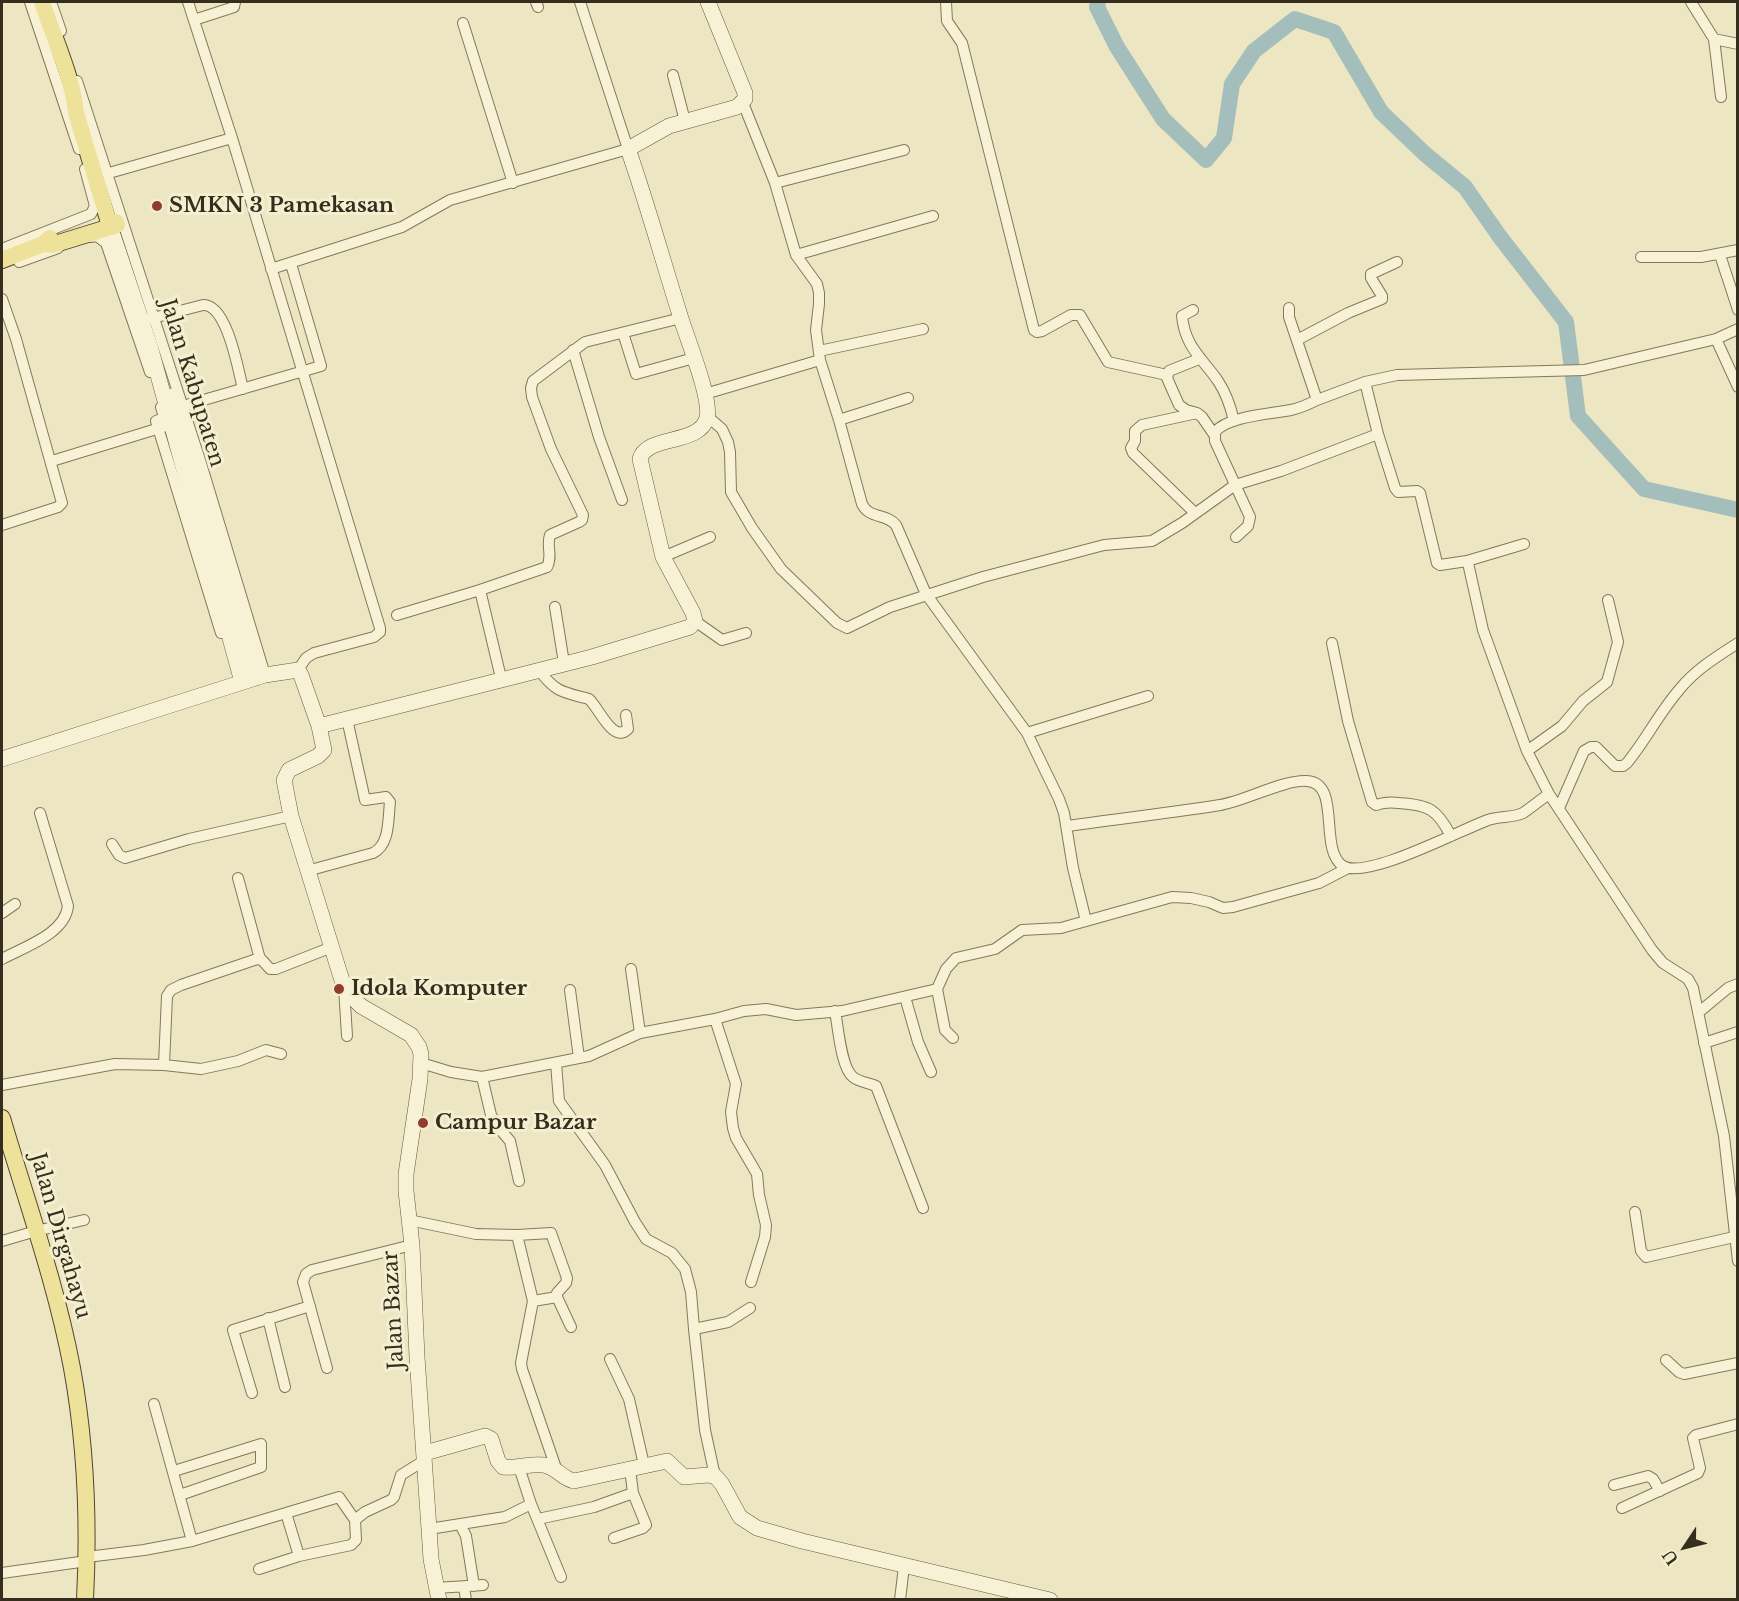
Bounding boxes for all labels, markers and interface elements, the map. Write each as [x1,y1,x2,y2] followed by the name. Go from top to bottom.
[169,193,394,219] place label: SMKN 3 Pamekasan
[150,199,164,213] marker: SMKN 3 Pamekasan
[154,296,230,470] street label: Jalan Kabupaten
[351,976,527,1002] place label: Idola Komputer
[332,982,346,996] marker: Idola Komputer
[435,1110,596,1136] place label: Campur Bazar
[416,1116,430,1130] marker: Campur Bazar
[24,1150,96,1322] street label: Jalan Dirgahayu
[378,1250,410,1370] street label: Jalan Bazar
[1655,1517,1715,1577] north arrow
[1658,1546,1682,1569] text: U

